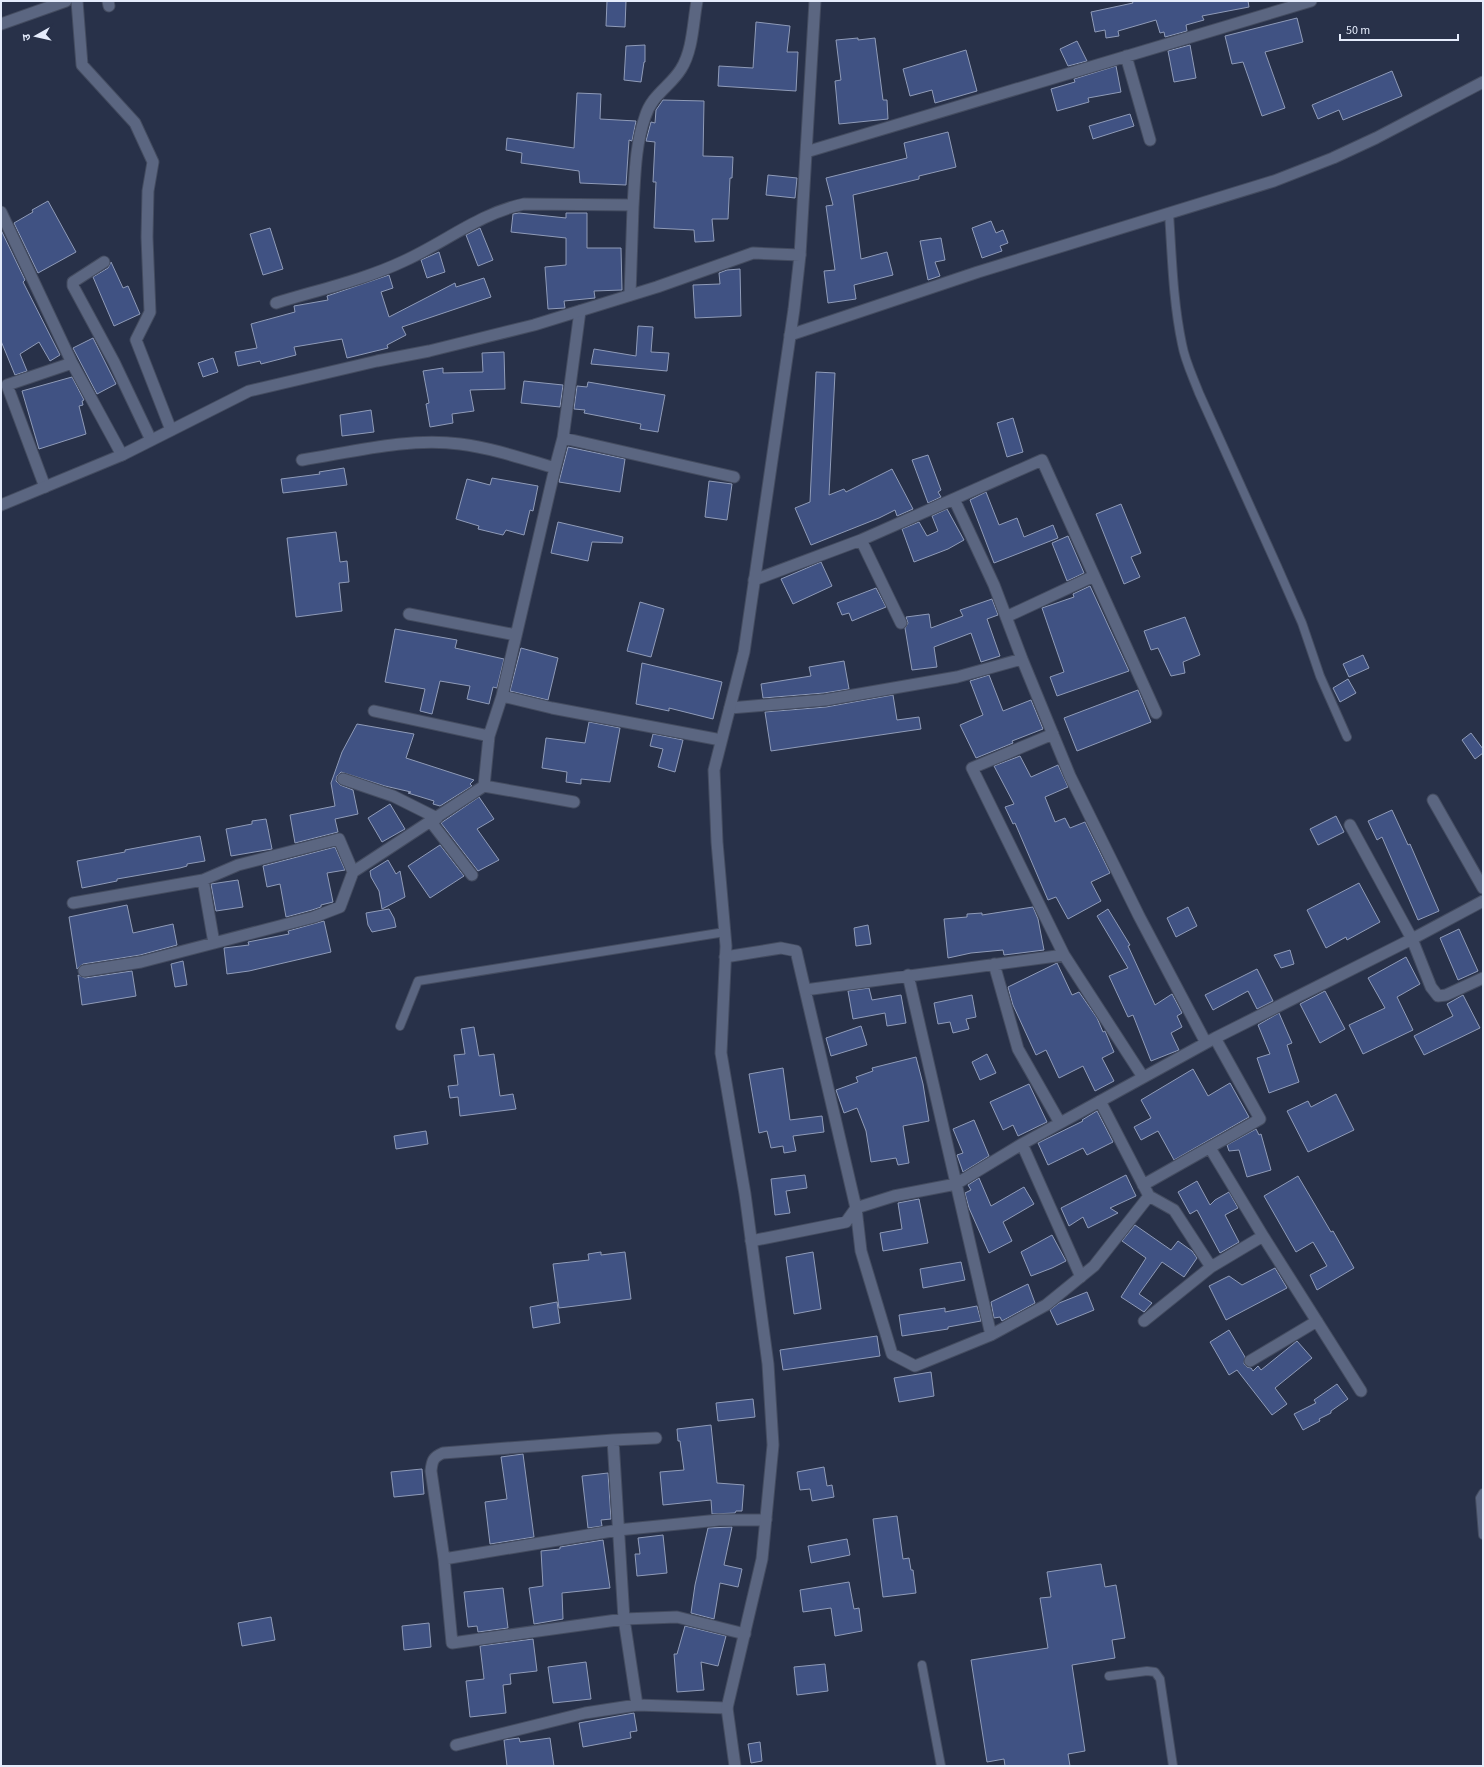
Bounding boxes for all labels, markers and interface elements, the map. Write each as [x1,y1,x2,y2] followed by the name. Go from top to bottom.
[16,16,56,56] north arrow
[1340,16,1458,42] scale bar
[1346,22,1370,39] text: 50 m
[19,33,34,42] text: उ

